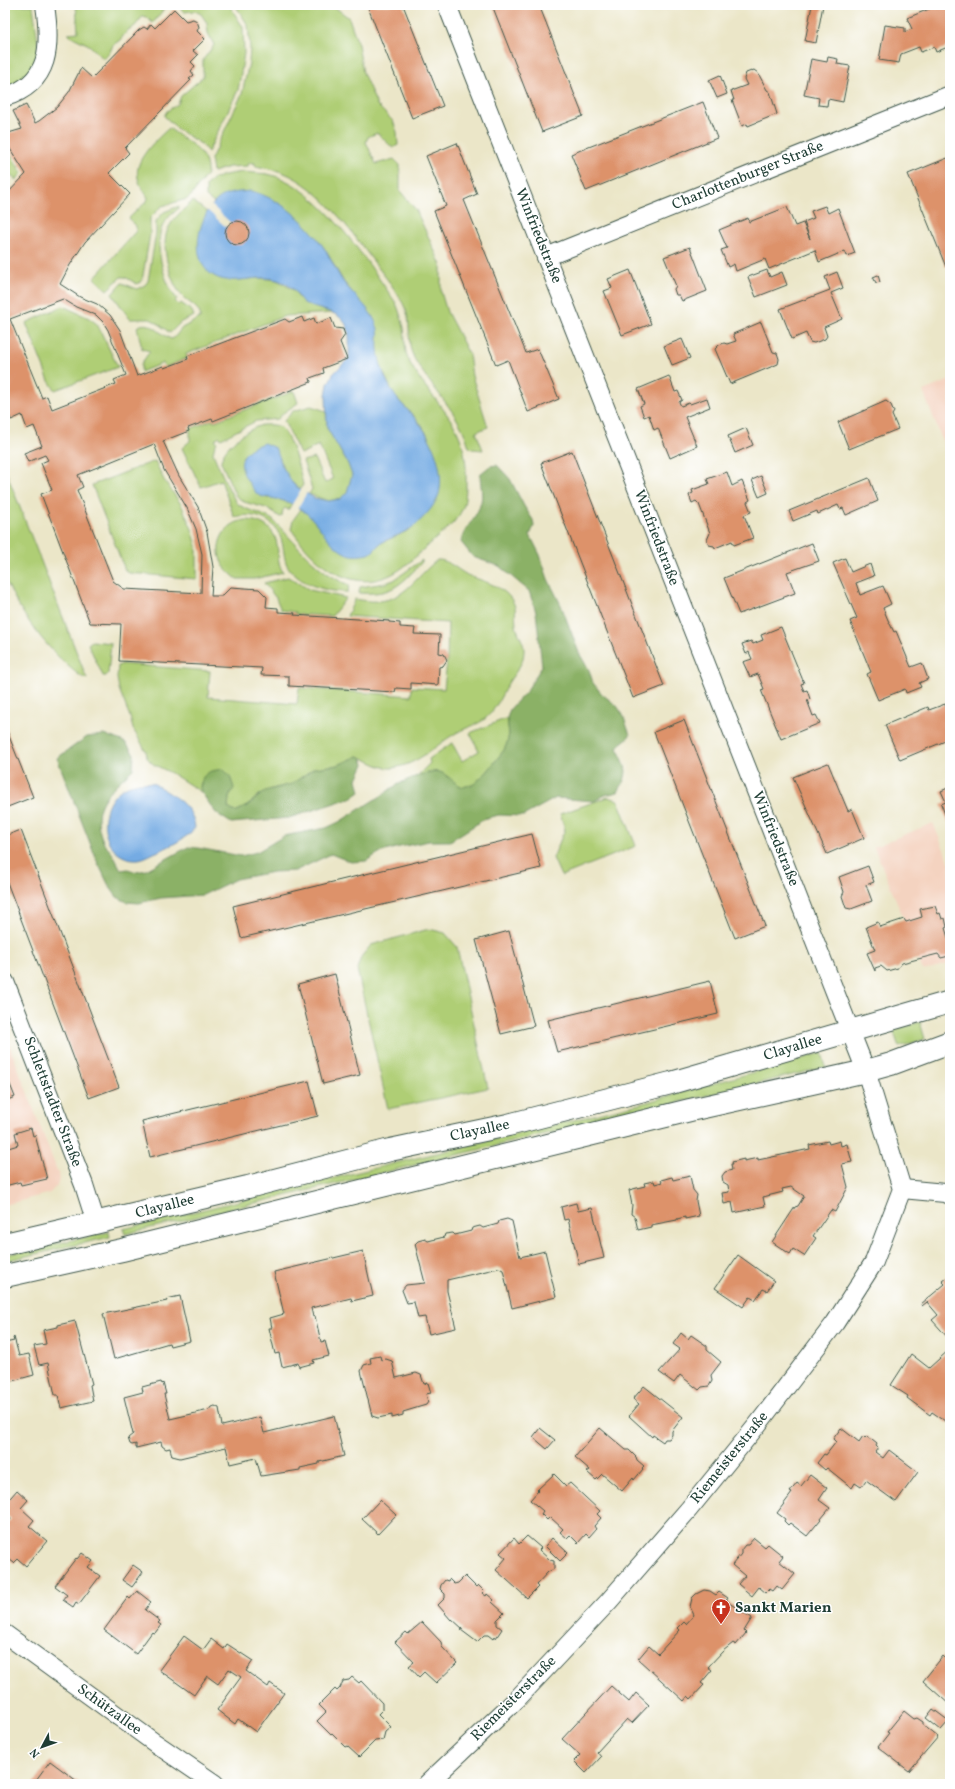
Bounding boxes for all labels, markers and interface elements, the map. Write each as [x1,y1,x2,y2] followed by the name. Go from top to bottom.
[669,136,827,216] street label: Charlottenburger Straße
[509,185,567,287] street label: Winfriedstraße
[628,487,684,589] street label: Winfriedstraße
[746,788,804,890] street label: Winfriedstraße
[761,1029,825,1067] street label: Clayallee
[17,1034,87,1170] street label: Schlettstadter Straße
[448,1114,512,1148] street label: Clayallee
[133,1190,197,1224] street label: Clayallee
[686,1407,774,1509] street label: Riemeisterstraße
[710,1597,732,1625] church icon: Sankt Marien
[735,1598,832,1619] place label: Sankt Marien
[467,1652,561,1746] street label: Riemeisterstraße
[72,1679,146,1741] street label: Schützallee
[22,1727,62,1767] north arrow
[27,1745,44,1761] text: N

